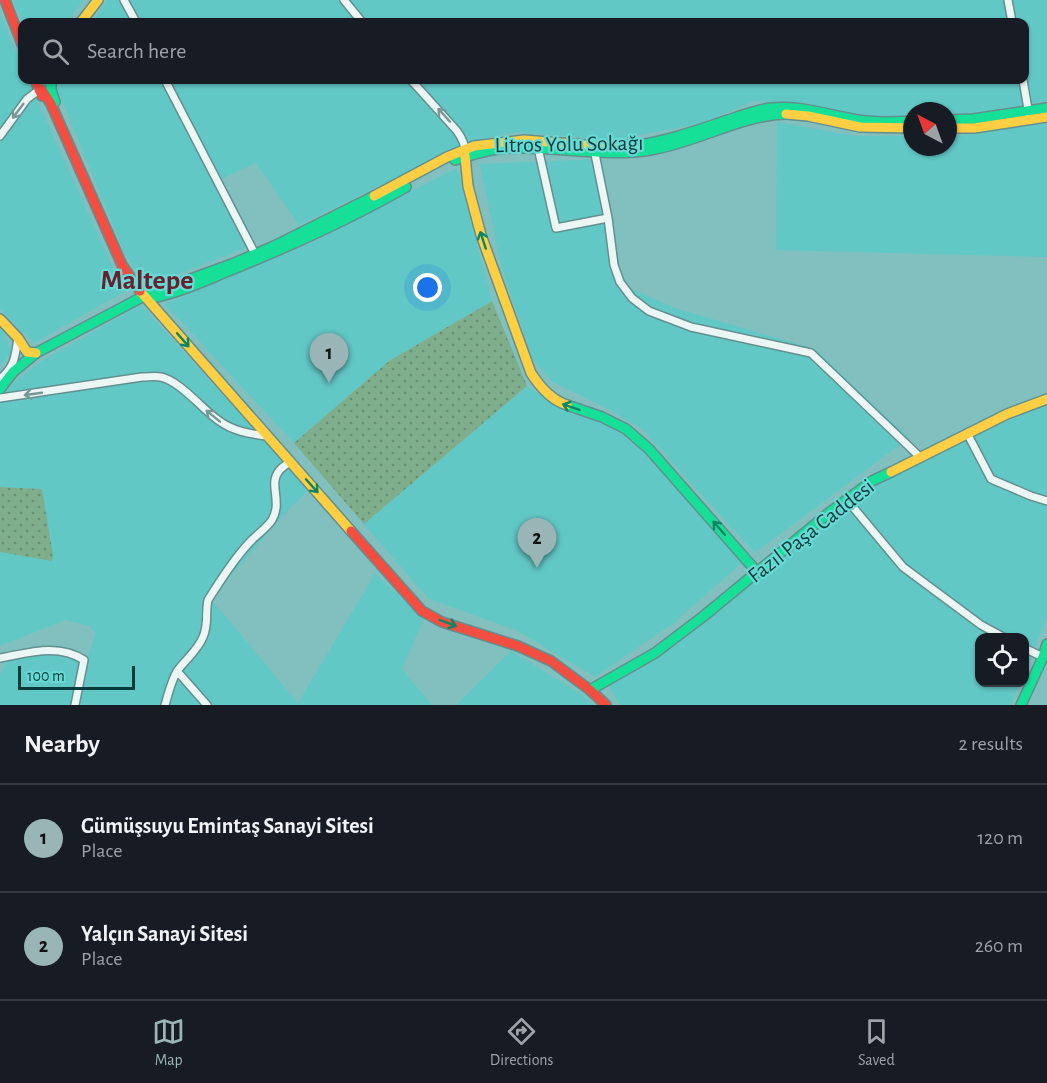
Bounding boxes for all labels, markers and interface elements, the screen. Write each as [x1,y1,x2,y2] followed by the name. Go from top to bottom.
[18,18,1029,84] search box
[39,35,72,68] icon: search
[87,40,186,62] text: Search here
[903,102,957,156] north arrow
[11,103,24,119] one-way arrow
[437,108,451,123] one-way arrow
[494,132,644,156] street label: Litros Yolu Sokağı
[477,231,488,250] one-way arrow
[100,267,194,295] district label: Maltepe
[413,273,442,302] your location
[176,332,190,347] one-way arrow
[310,334,348,383] pin: 1
[24,389,44,400] one-way arrow
[562,400,581,411] one-way arrow
[206,410,222,423] one-way arrow
[744,475,878,587] street label: Fazıl Paşa Caddesi
[305,478,319,493] one-way arrow
[518,518,556,568] pin: 2
[712,521,726,536] one-way arrow
[438,618,457,629] one-way arrow
[975,633,1029,687] map controls
[975,633,1029,687] button: locate
[18,663,135,690] scale bar
[27,668,65,684] text: 100 m
[24,731,100,757] text: Nearby
[959,734,1023,754] text: 2 results
[81,815,374,837] text: Gümüşsuyu Emintaş Sanayi Sitesi
[40,828,47,848] text: 1
[977,828,1023,848] text: 120 m
[81,841,122,861] text: Place
[81,923,248,945] text: Yalçın Sanayi Sitesi
[39,936,48,956] text: 2
[975,936,1023,956] text: 260 m
[81,949,122,969] text: Place
[152,1015,185,1070] tab: Map
[490,1015,554,1070] tab: Directions
[858,1015,895,1070] tab: Saved

